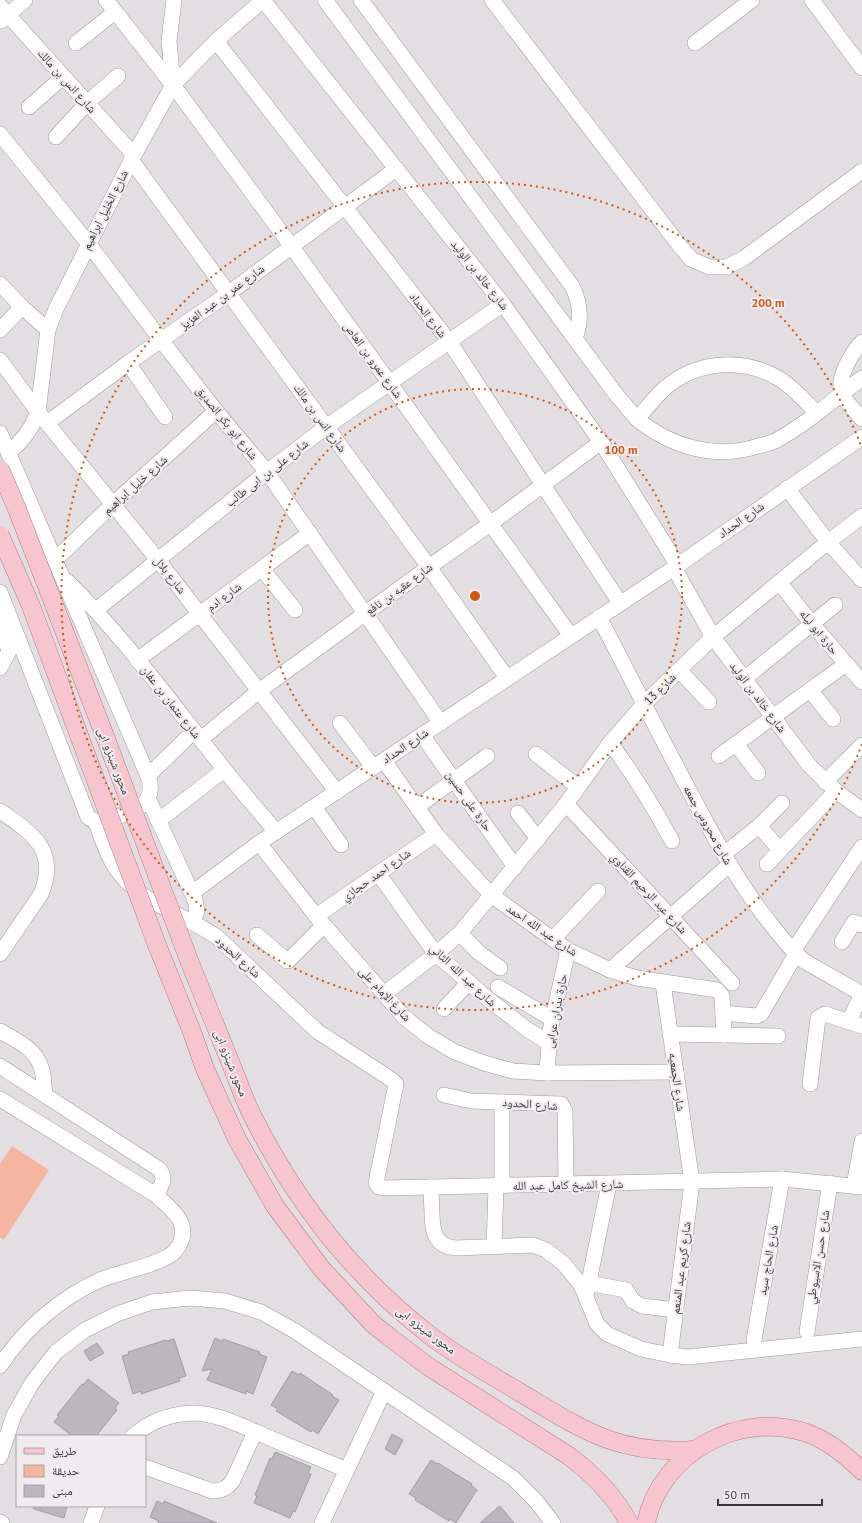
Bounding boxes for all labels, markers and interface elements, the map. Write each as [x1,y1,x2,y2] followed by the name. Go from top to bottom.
[34,46,100,117] street label: شارع انس بن مالك
[78,167,132,253] street label: شارع الخليل ابراهيم
[447,236,513,314] street label: شارع خالد بن الوليد
[176,261,268,334] street label: شارع عمر بن عبد العزيز
[406,289,450,341] street label: شارع الحداد
[751,295,785,310] text: 200 m
[340,319,406,402] street label: شارع عمرو بن العاص
[290,381,350,456] street label: شارع انس بن مالك
[192,383,262,463] street label: شارع ابو بكر الصديق
[222,436,312,510] street label: شارع على بن ابى طالب
[604,442,638,457] text: 100 m
[99,452,171,518] street label: شارع خليل ابراهيم
[715,498,767,542] street label: شارع الحداد
[150,553,190,597] street label: شارع بلال
[362,559,436,619] street label: شارع عقبه بن نافع
[203,579,245,615] street label: شارع ادم
[468,589,482,603] centre of rings
[796,606,842,658] street label: حارة ابو ليله
[726,658,790,736] street label: شارع خالد بن الوليد
[137,662,205,742] street label: شارع عثمان بن عفان
[641,669,680,708] street label: شارع 13
[94,725,134,797] street label: محور شينزو ابى
[379,725,431,767] street label: شارع الحداد
[443,767,496,834] street label: حارة على حسين
[680,783,736,868] street label: شارع محروس جمعه
[338,845,415,906] street label: شارع احمد حجازي
[606,849,691,939] street label: شارع عبد الرحيم القناوي
[503,900,581,960] street label: شارع عبد الله احمد
[212,932,264,982] street label: شارع الحدود
[425,940,500,1012] street label: شارع عبد الله الثاني
[355,963,415,1025] street label: شارع الإمام على
[541,972,571,1049] street label: حارة بدران عرابى
[211,1027,252,1099] street label: محور شينزو ابى
[665,1052,689,1112] street label: شارع الجمعيه
[502,1094,558,1114] street label: شارع الحدود
[512,1176,624,1194] street label: شارع الشيخ كامل عبد الله
[803,1209,835,1305] street label: شارع حسن الاسيوطي
[667,1221,695,1315] street label: شارع كريم عبد المنعم
[754,1223,782,1296] street label: شارع الحاج سيد
[393,1302,459,1357] street label: محور شينزو ابى
[16,1435,146,1507] legend
[52,1443,77,1458] text: طريق
[52,1463,80,1478] text: حديقة
[718,1481,822,1507] scale bar
[52,1483,73,1498] text: مبنى
[724,1487,750,1502] text: 50 m

